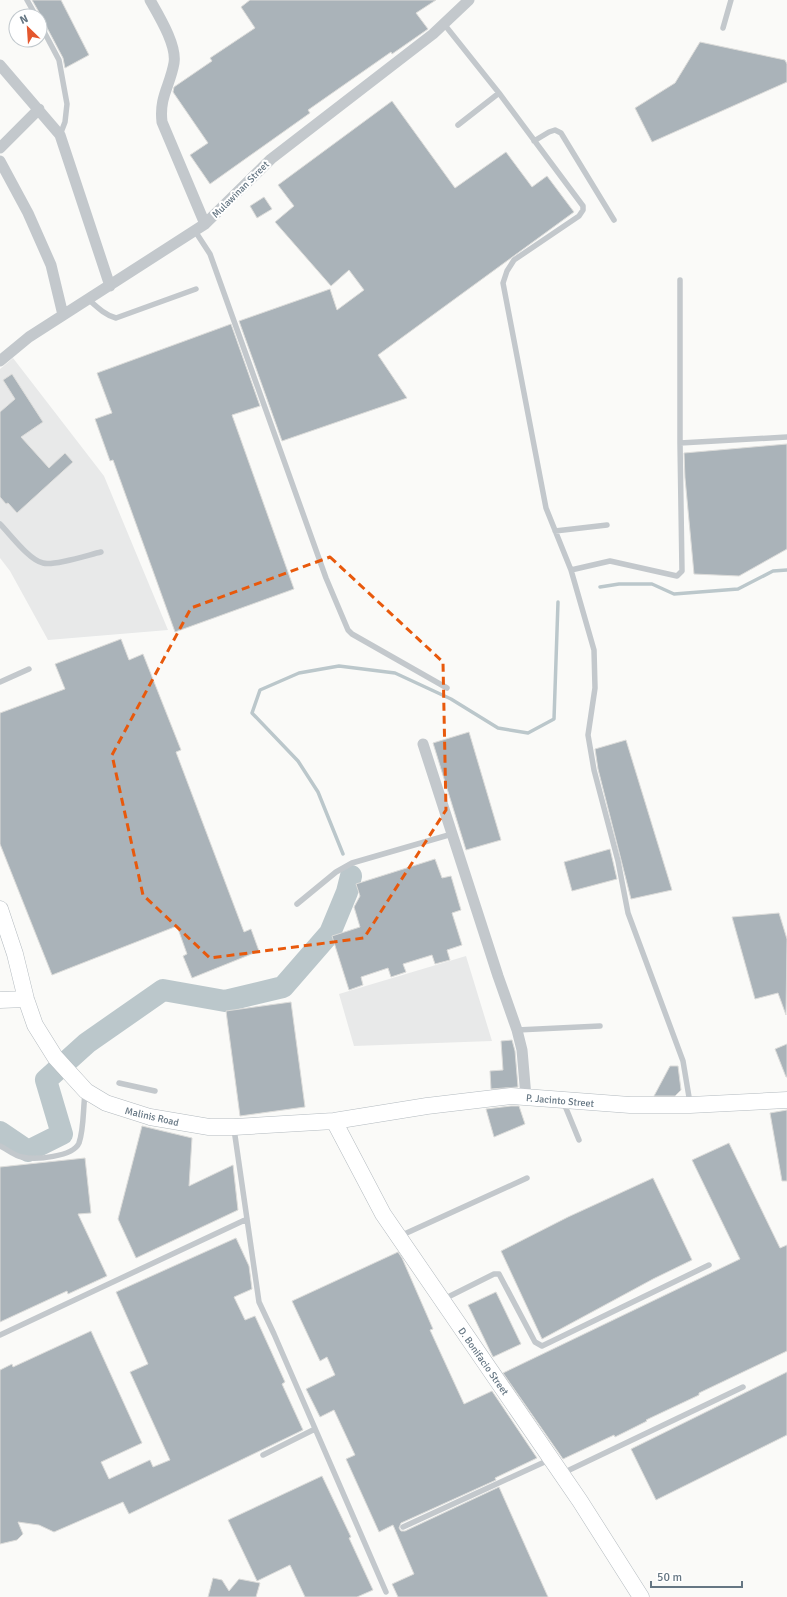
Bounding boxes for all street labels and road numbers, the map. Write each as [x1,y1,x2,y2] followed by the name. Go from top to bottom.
[210,158,272,221] street label: Mulawinan Street
[525,1092,595,1110] street label: P. Jacinto Street
[124,1105,180,1129] street label: Malinis Road
[455,1325,511,1398] street label: D. Bonifacio Street

